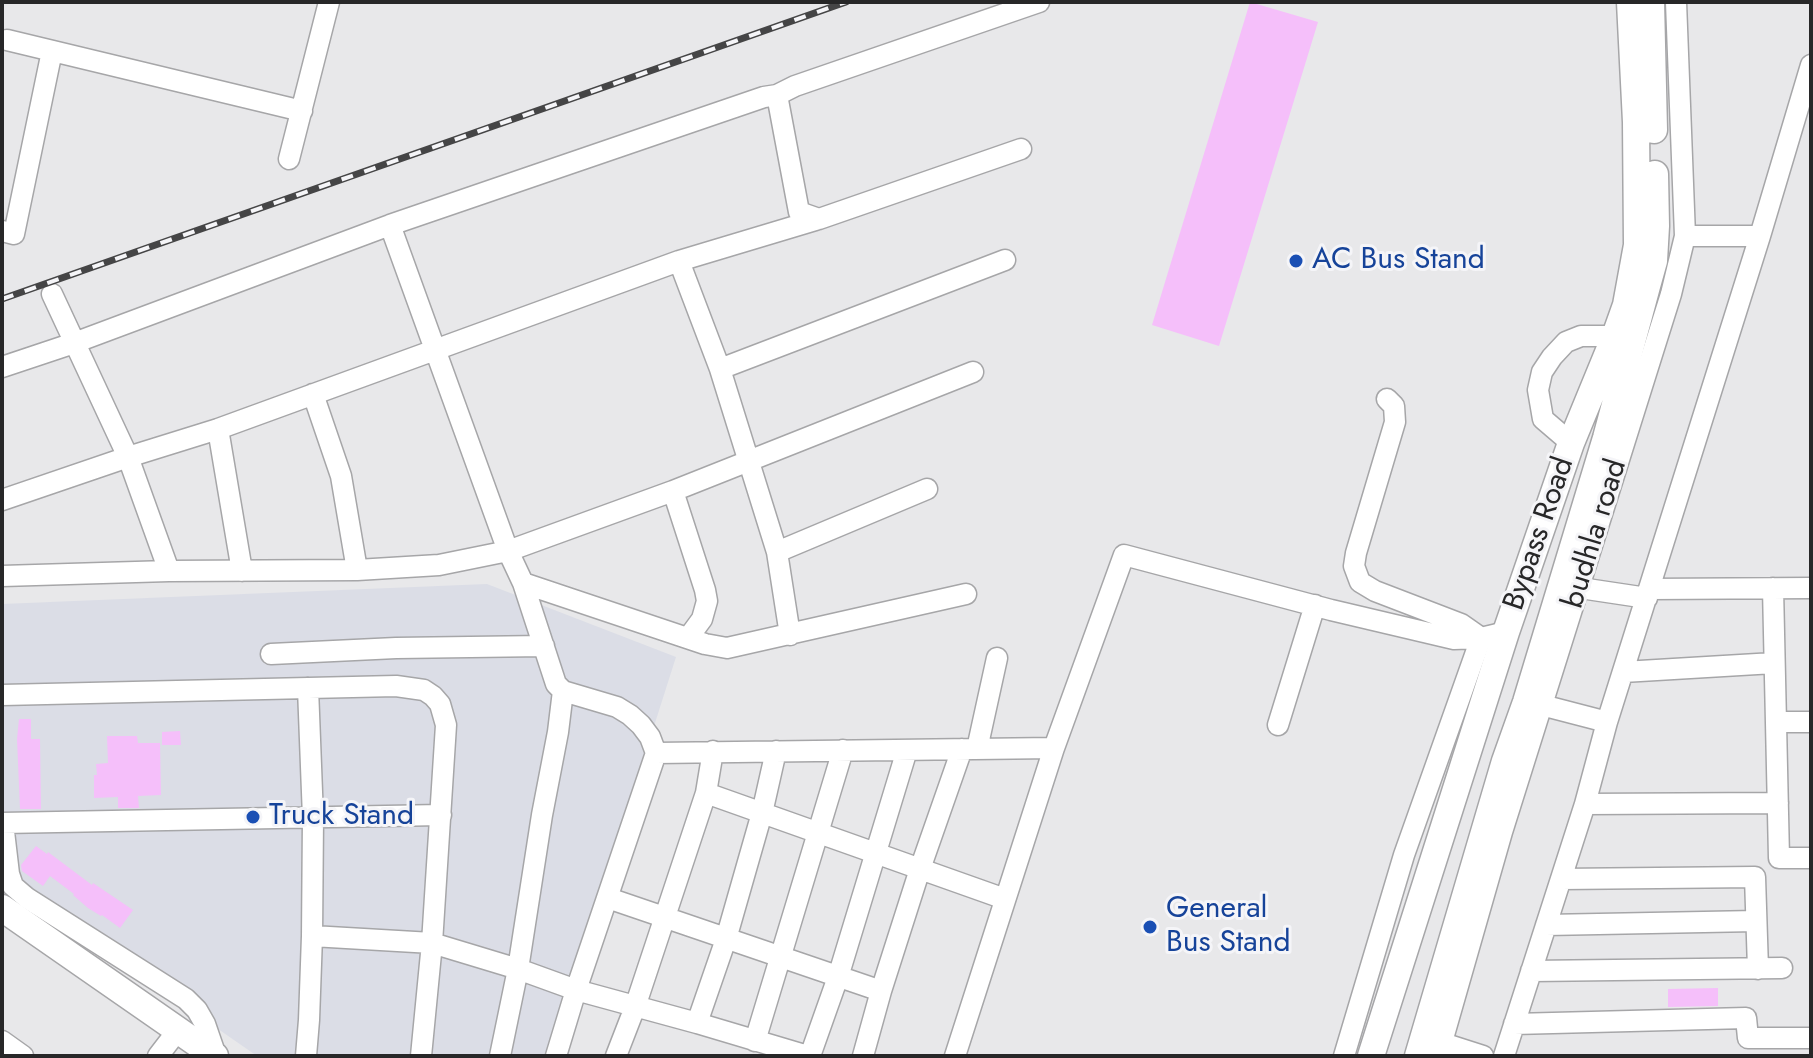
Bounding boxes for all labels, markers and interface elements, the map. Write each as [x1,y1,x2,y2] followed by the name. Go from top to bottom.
[1312,243,1485,279] place label: AC Bus Stand
[1287,252,1305,270] marker: AC Bus Stand
[1497,453,1583,615] street label: Bypass Road
[1556,455,1636,613] street label: budhla road
[269,799,414,835] place label: Truck Stand
[244,808,262,826] marker: Truck Stand
[1166,892,1290,962] place label: General Bus Stand
[1141,918,1159,936] marker: General Bus Stand

